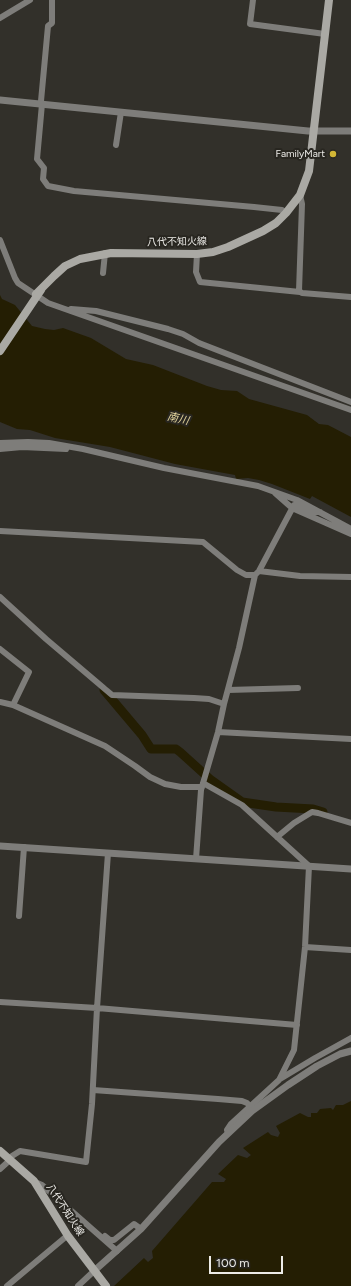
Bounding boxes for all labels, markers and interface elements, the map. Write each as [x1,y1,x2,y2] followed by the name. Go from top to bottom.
[276,148,325,160] place label: FamilyMart
[328,149,338,159] marker: FamilyMart
[147,235,207,249] street label: 八代不知火線
[166,410,190,428] water label: 南川
[44,1182,86,1238] street label: 八代不知火線
[211,1248,285,1274] scale bar
[216,1256,250,1270] text: 100 m

